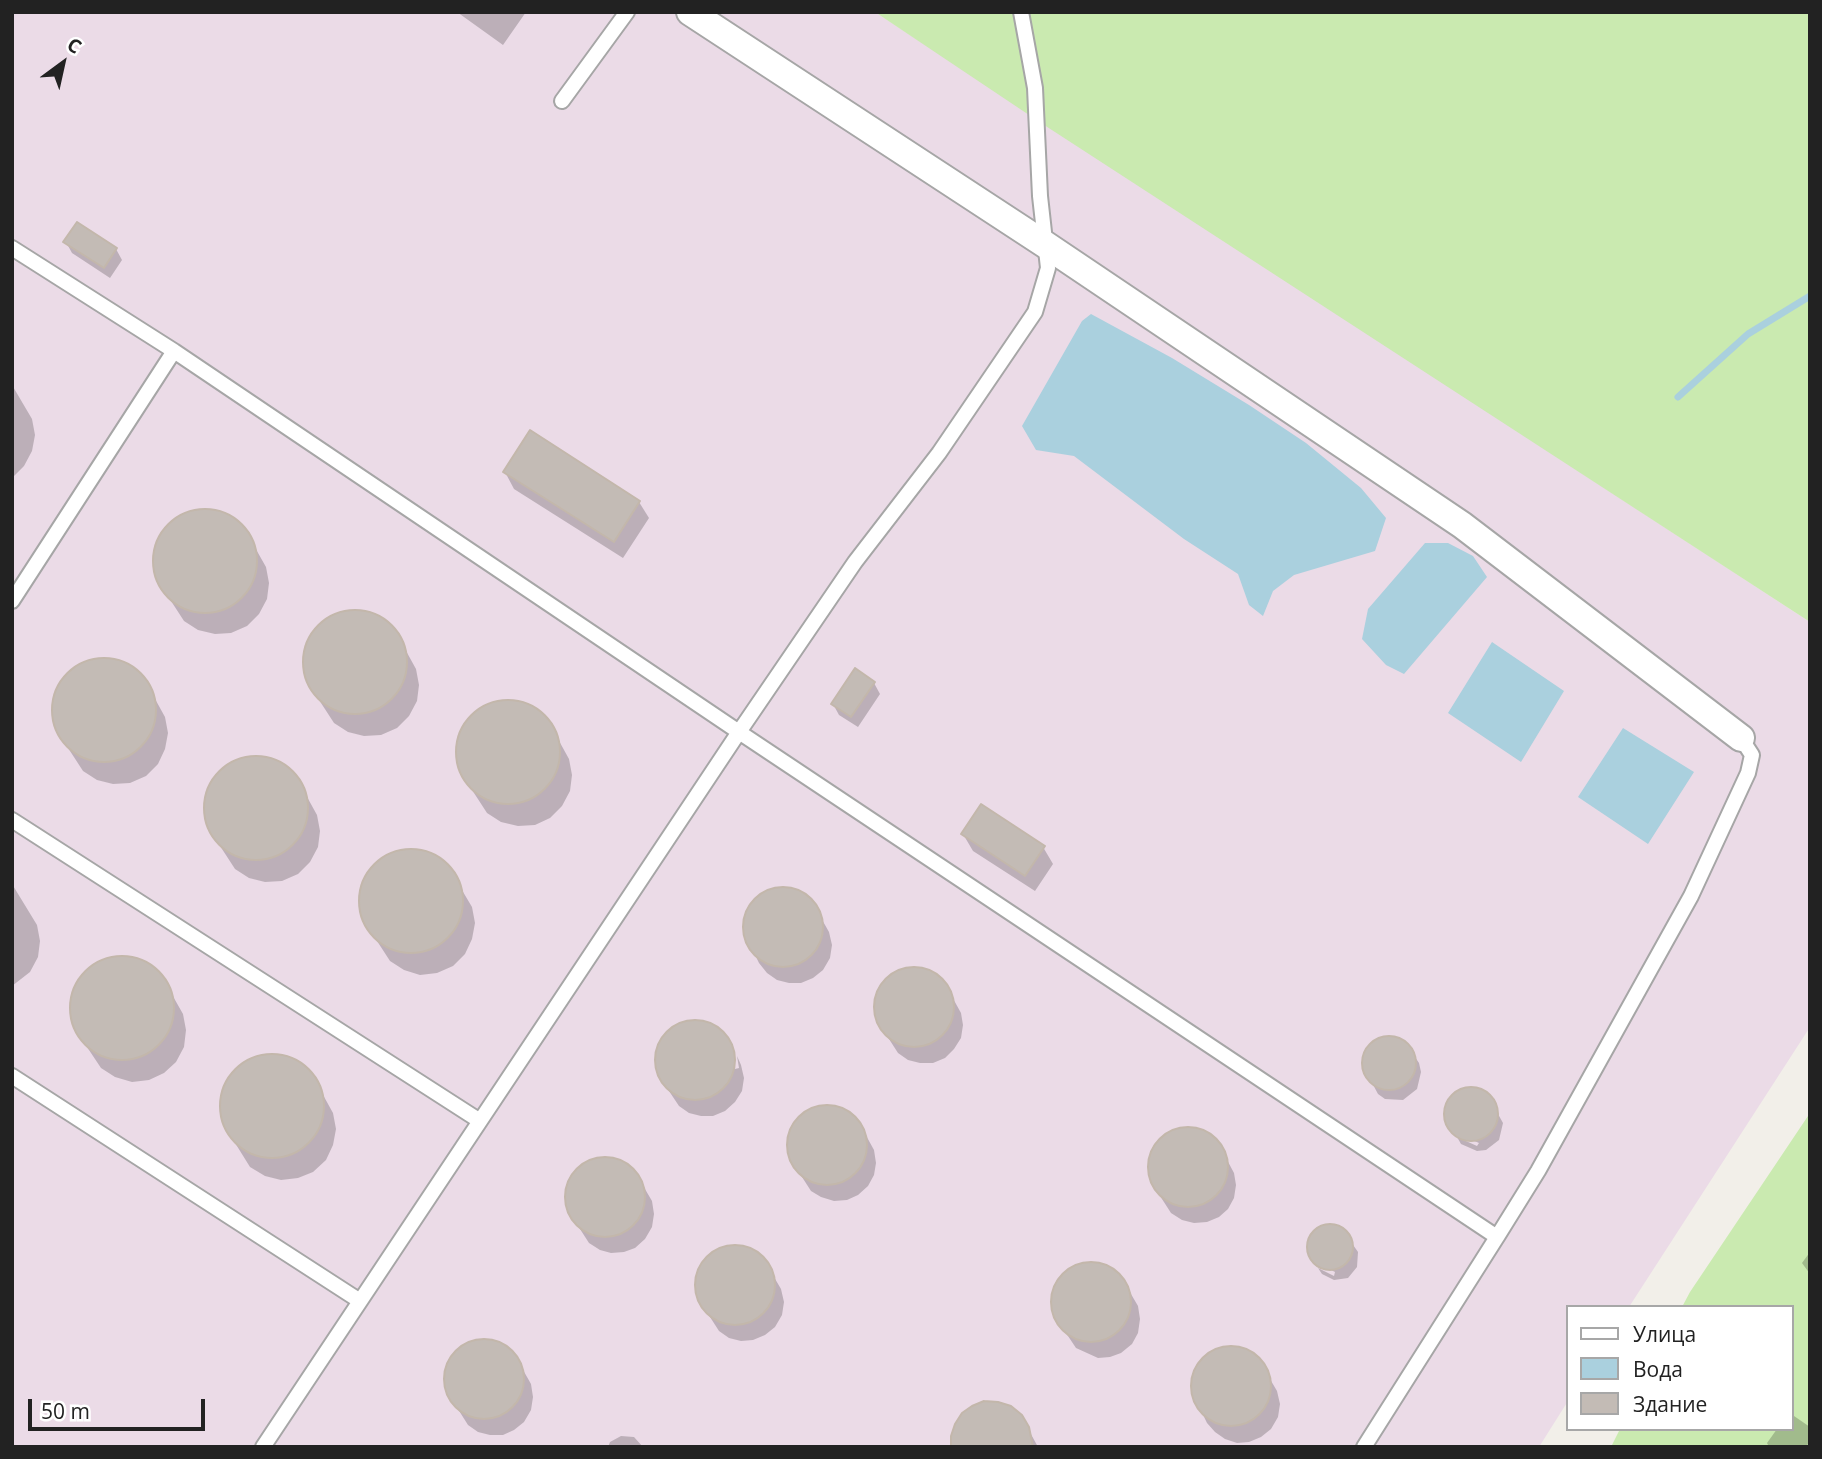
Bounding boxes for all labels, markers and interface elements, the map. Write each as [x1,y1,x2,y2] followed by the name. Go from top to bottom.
[28,28,98,98] north arrow
[62,31,87,60] text: С
[1566,1305,1794,1431] legend
[1633,1320,1696,1348] text: Улица
[1633,1355,1683,1383] text: Вода
[32,1386,208,1430] scale bar
[1633,1390,1707,1418] text: Здание
[41,1397,90,1425] text: 50 m

